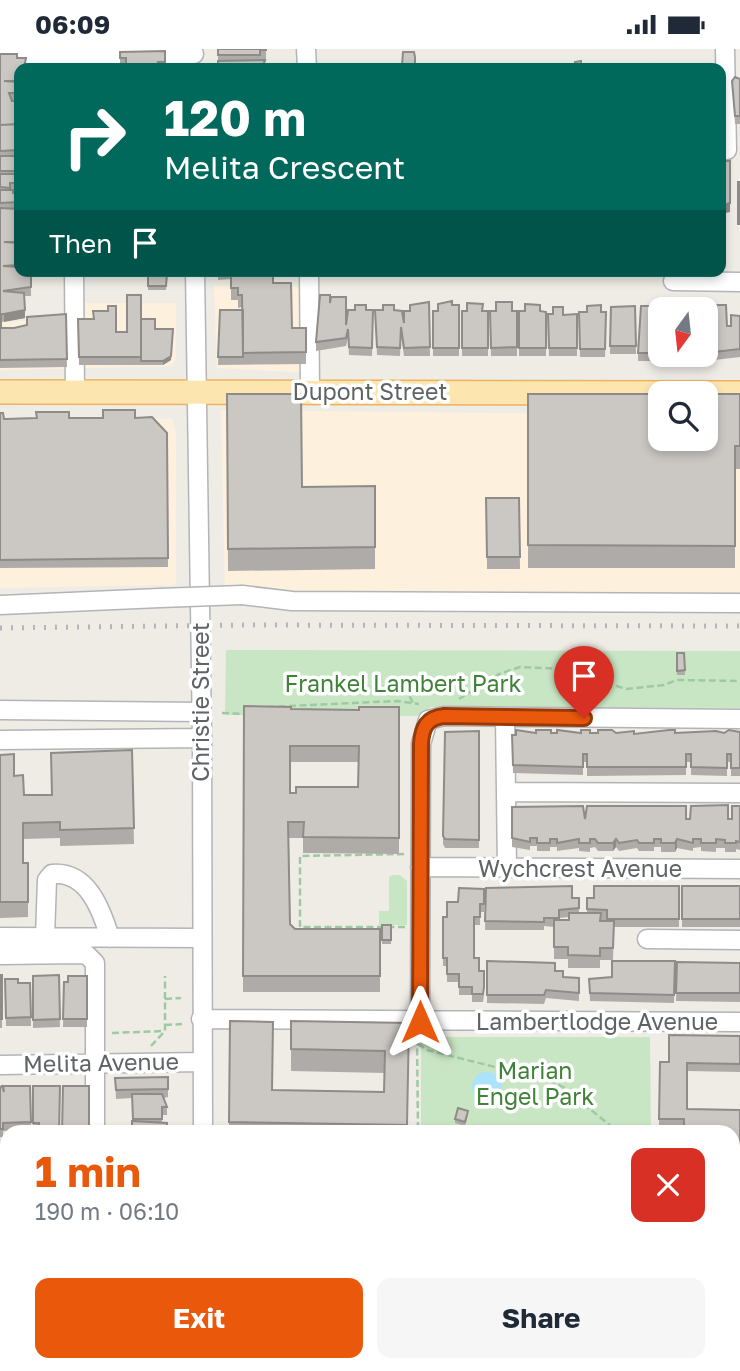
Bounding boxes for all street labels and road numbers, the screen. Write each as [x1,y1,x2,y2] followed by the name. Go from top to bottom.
[293,377,447,405] street label: Dupont Street
[186,622,214,782] street label: Christie Street
[478,854,682,882] street label: Wychcrest Avenue
[476,1007,718,1035] street label: Lambertlodge Avenue
[23,1047,179,1077] street label: Melita Avenue

